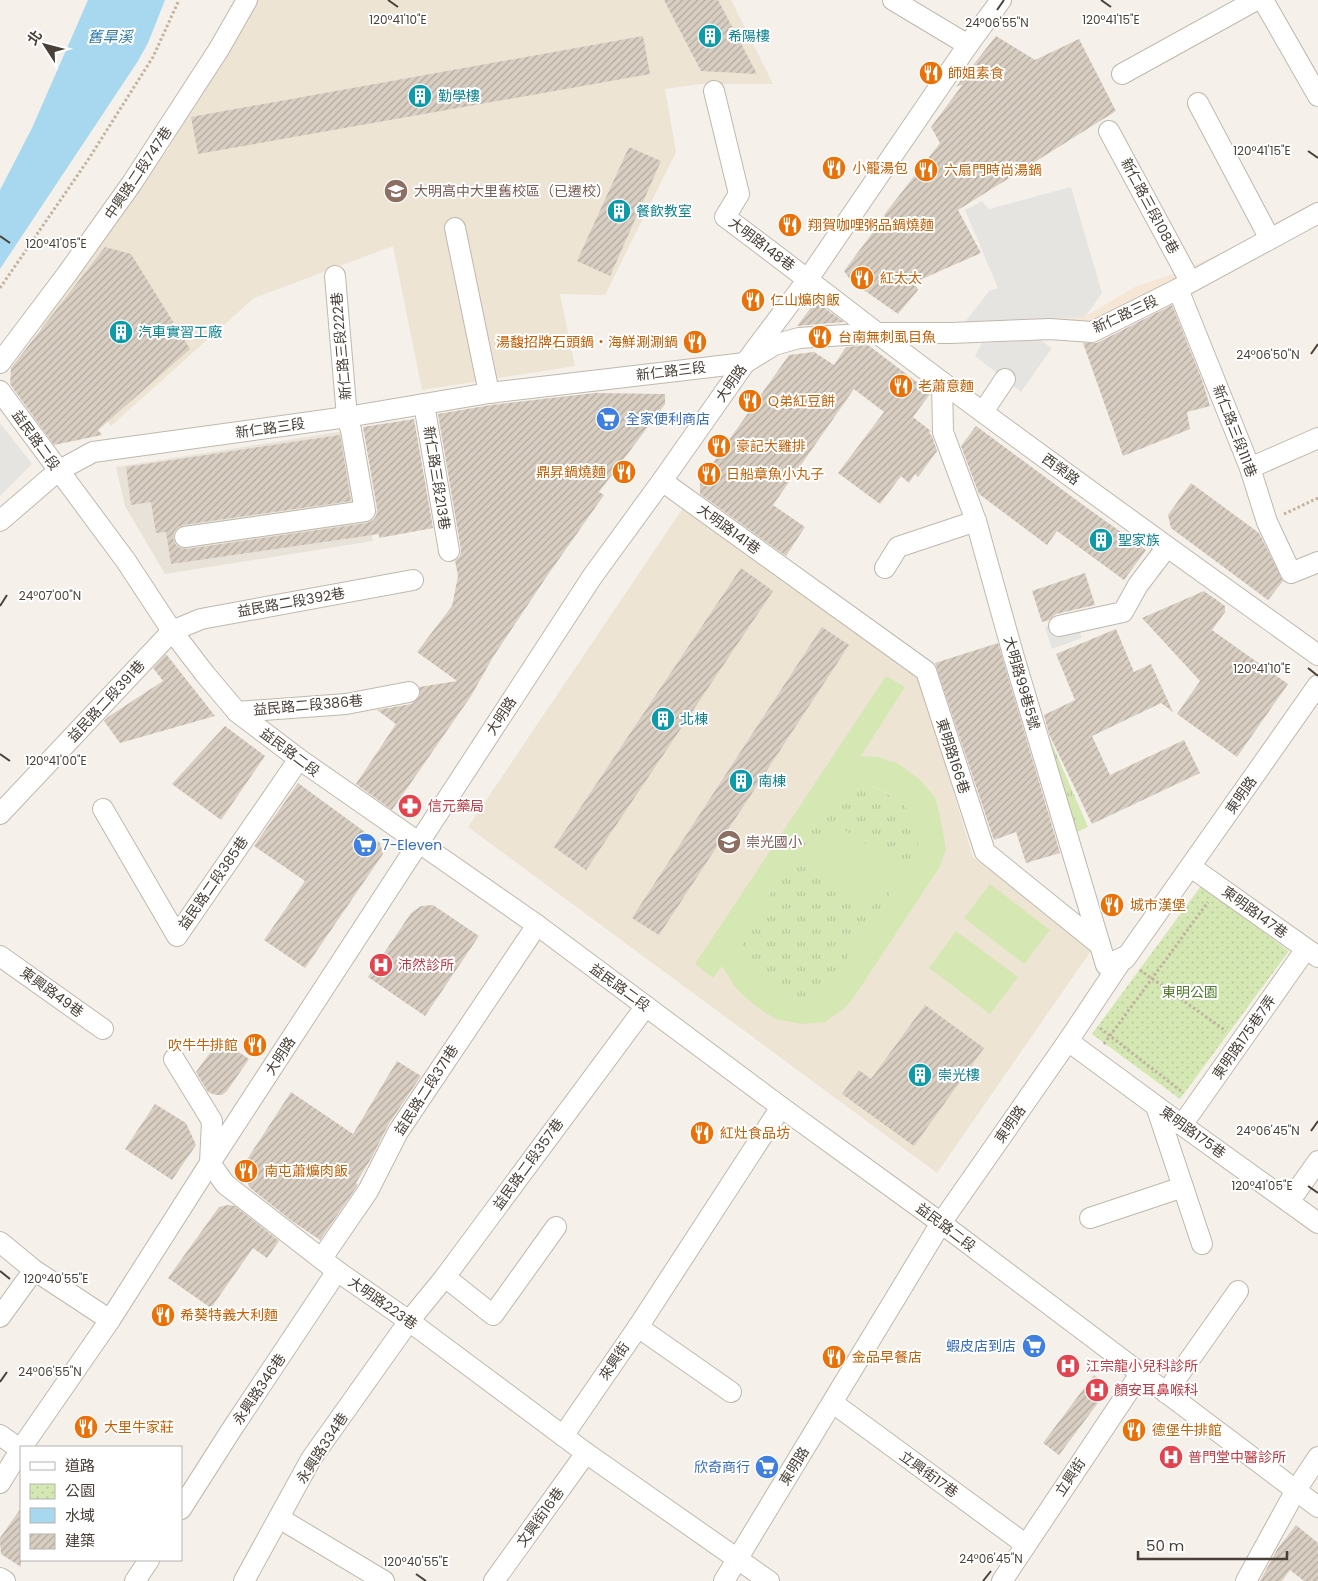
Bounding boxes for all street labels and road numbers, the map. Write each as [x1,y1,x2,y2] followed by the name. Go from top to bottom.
[99,123,177,223] street label: 中興路二段747巷
[1116,154,1184,258] street label: 新仁路三段108巷
[725,213,799,275] street label: 大明路148巷
[1089,290,1161,338] street label: 新仁路三段
[326,291,356,401] street label: 新仁路三段222巷
[635,357,707,385] street label: 新仁路三段
[711,360,751,406] street label: 大明路
[1208,382,1262,480] street label: 新仁路三段111巷
[7,406,65,474] street label: 益民路二段
[234,413,306,443] street label: 新仁路三段
[419,425,455,531] street label: 新仁路三段213巷
[1038,449,1084,489] street label: 西榮路
[693,499,765,559] street label: 大明路141巷
[236,583,346,621] street label: 益民路二段392巷
[999,634,1045,732] street label: 大明路99巷5號
[63,656,149,746] street label: 益民路二段391巷
[252,690,364,720] street label: 益民路二段386巷
[481,693,521,739] street label: 大明路
[931,716,975,796] street label: 東明路166巷
[256,723,324,781] street label: 益民路二段
[1221,772,1261,818] street label: 東明路
[173,832,253,934] street label: 益民路二段385巷
[1218,881,1292,943] street label: 東明路147巷
[586,958,654,1016] street label: 益民路二段
[16,962,88,1022] street label: 東興路49巷
[1208,991,1280,1083] street label: 東明路175巷7弄
[260,1033,300,1079] street label: 大明路
[389,1041,463,1139] street label: 益民路二段371巷
[990,1101,1030,1147] street label: 東明路
[1156,1101,1230,1163] street label: 東明路175巷
[488,1114,568,1214] street label: 益民路二段357巷
[912,1198,980,1256] street label: 益民路二段
[344,1272,422,1334] street label: 大明路223巷
[594,1338,634,1384] street label: 來興街
[228,1349,290,1429] street label: 永興路346巷
[291,1408,353,1488] street label: 永興路334巷
[774,1443,814,1489] street label: 東明路
[896,1446,962,1502] street label: 立興街17巷
[1050,1454,1090,1500] street label: 立興街
[512,1483,568,1551] street label: 文興街16巷

